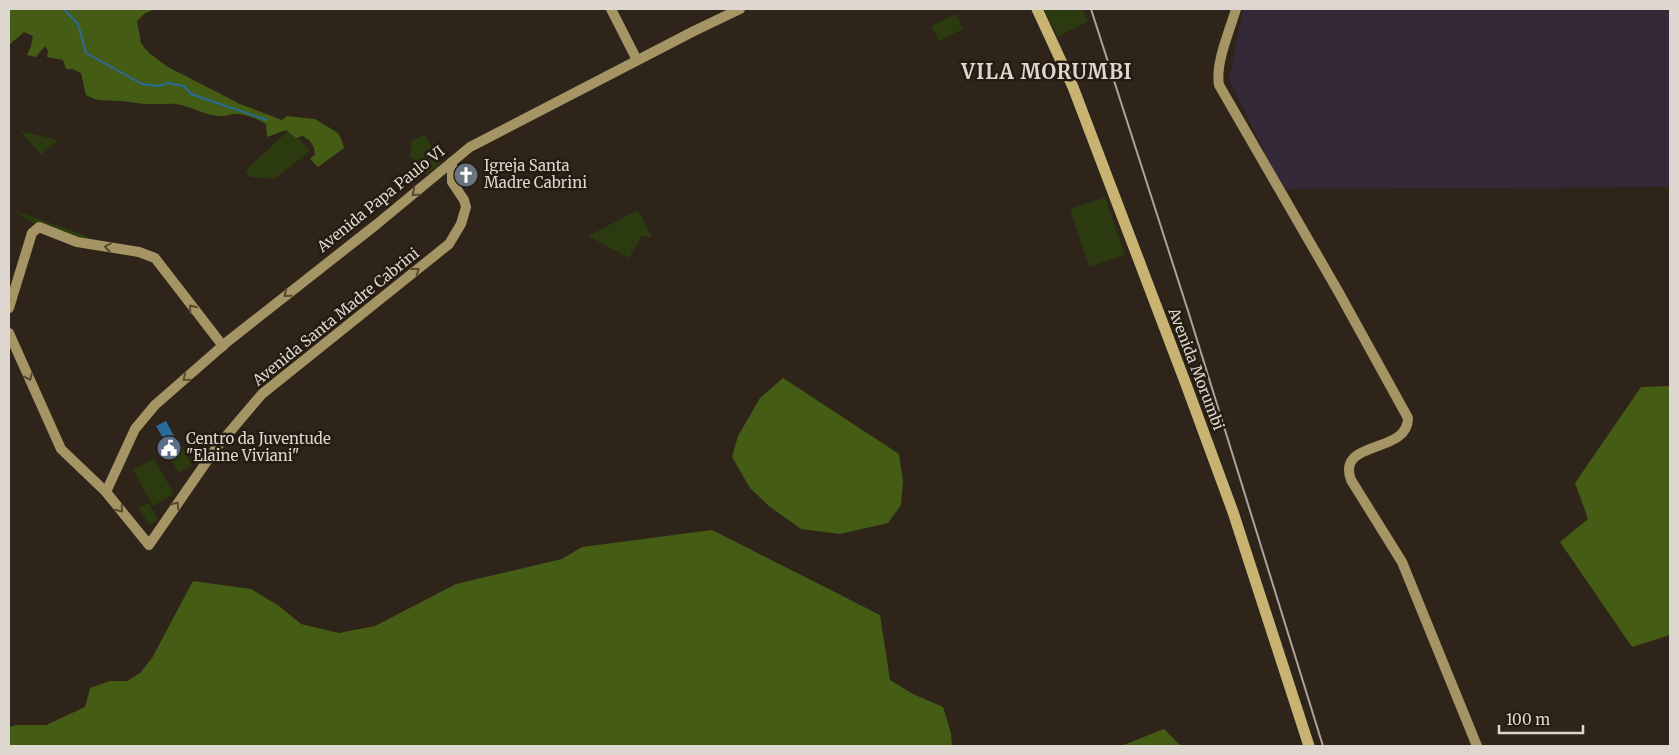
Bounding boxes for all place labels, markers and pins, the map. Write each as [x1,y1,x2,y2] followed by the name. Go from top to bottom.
[484,156,587,192] place label: Igreja Santa Madre Cabrini
[453,162,479,188] church icon: Igreja Santa Madre Cabrini
[186,429,331,465] place label: Centro da Juventude "Elaine Viviani"
[156,435,182,461] public building icon: Centro da Juventude "Elaine Viviani"

